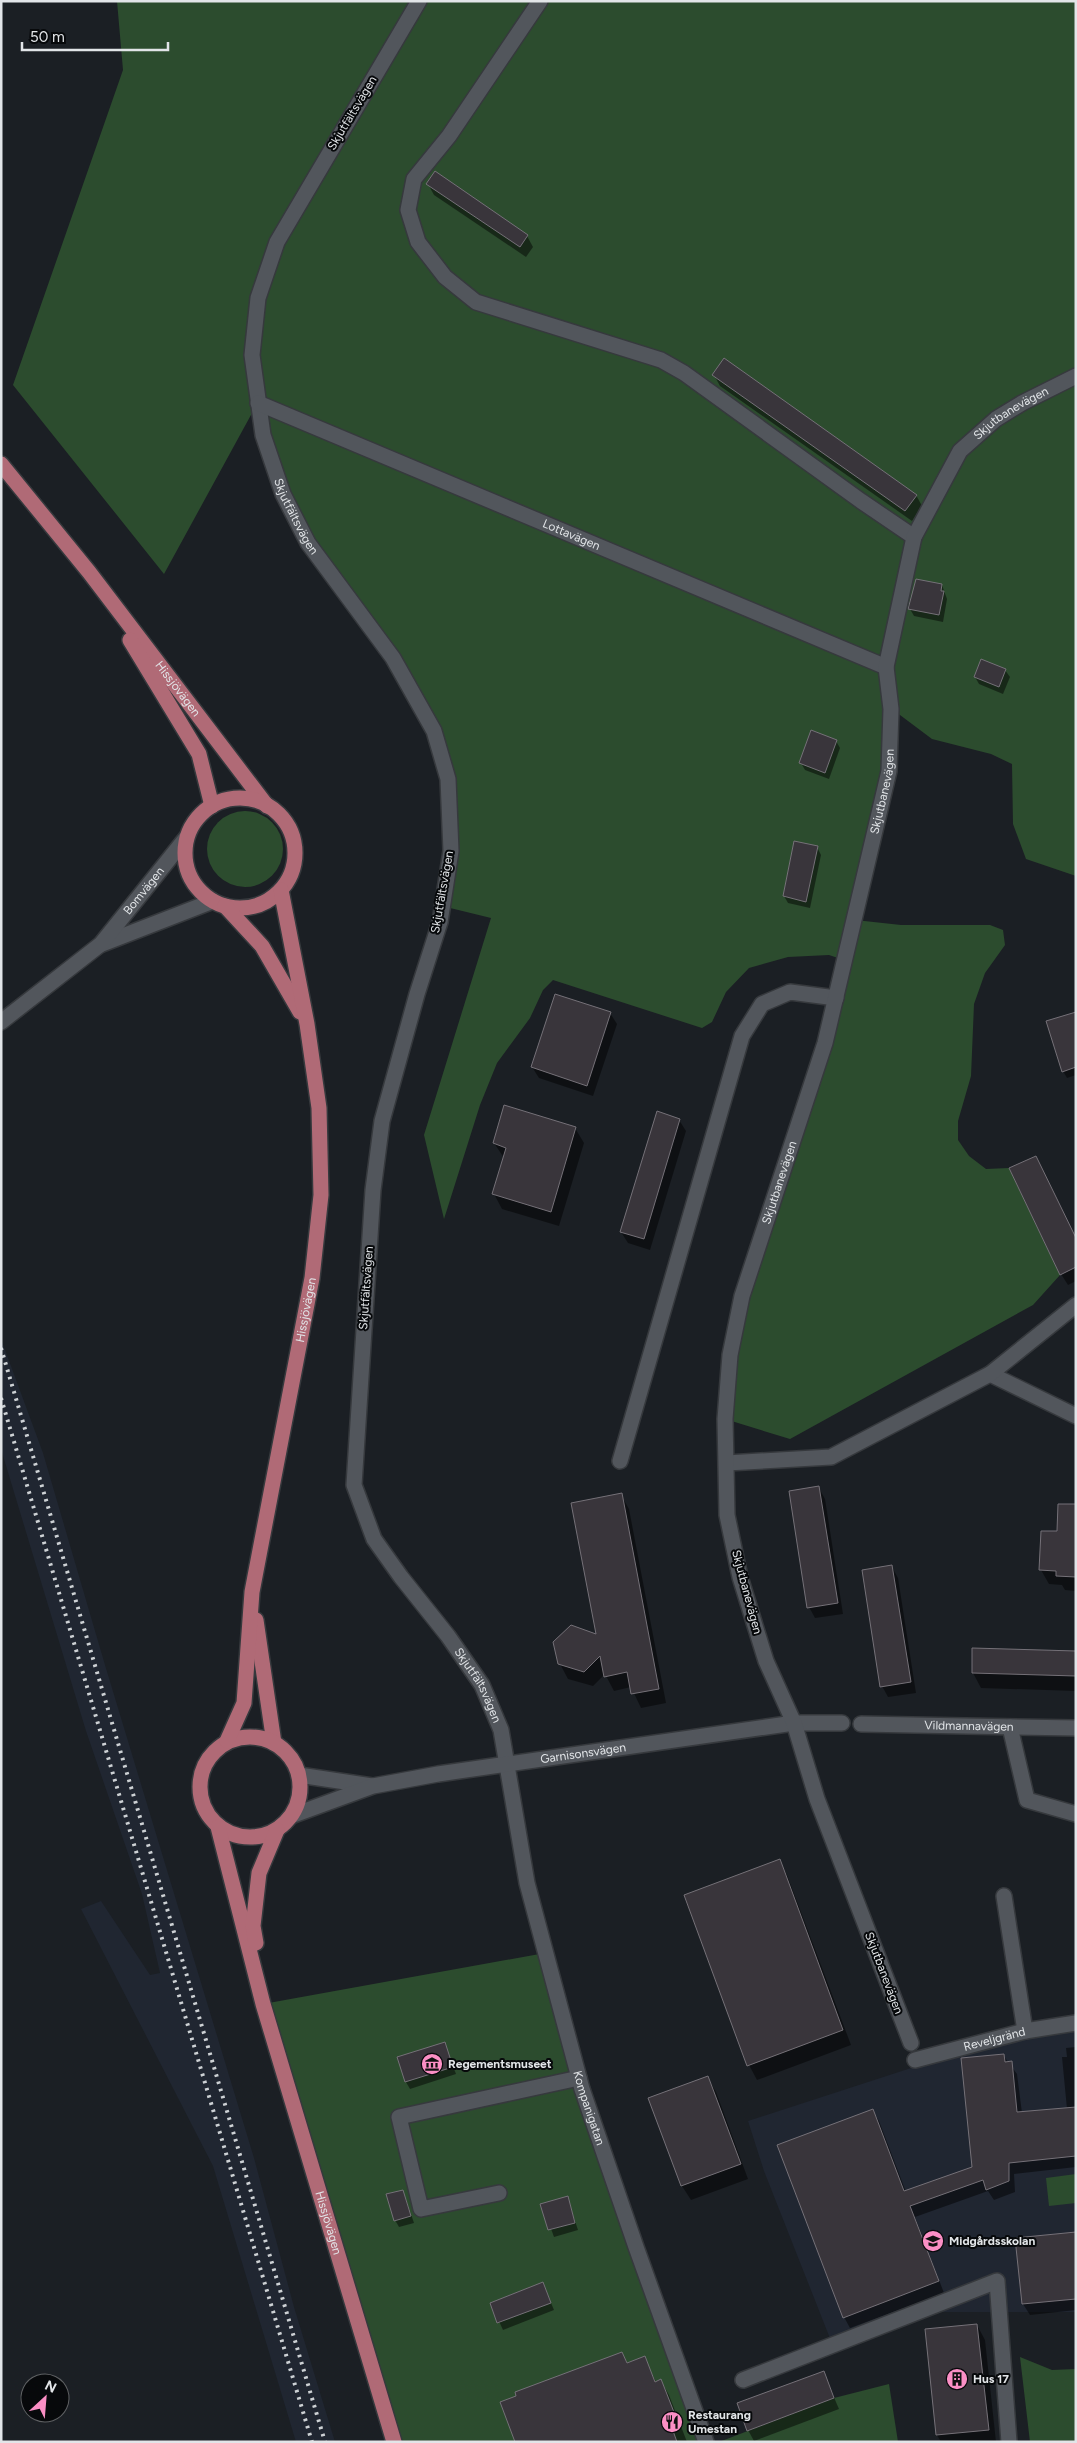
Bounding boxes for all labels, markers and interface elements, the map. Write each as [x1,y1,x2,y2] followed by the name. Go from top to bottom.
[22,20,169,52] scale bar
[30,28,65,46] text: 50 m
[324,73,380,152] street label: Skjutfältsvägen
[971,384,1051,443] street label: Skjutbanevägen
[271,477,321,558] street label: Skjutfältsvägen
[541,516,603,553] street label: Lottavägen
[152,658,203,719] street label: Hissjövägen
[867,748,897,836] street label: Skjutbanevägen
[428,849,456,934] street label: Skjutfältsvägen
[120,864,167,917] street label: Bomvägen
[759,1139,799,1226] street label: Skjutbanevägen
[356,1246,376,1330] street label: Skjutfältsvägen
[293,1276,319,1344] street label: Hissjövägen
[729,1548,765,1636] street label: Skjutbanevägen
[451,1645,504,1725] street label: Skjutfältsvägen
[924,1718,1014,1734] street label: Vildmannavägen
[539,1740,627,1766] street label: Garnisonsvägen
[862,1930,906,2016] street label: Skjutbanevägen
[962,2024,1027,2054] street label: Reveljgränd
[420,2052,444,2076] museum icon: Regementsmuseet
[448,2057,552,2071] place label: Regementsmuseet
[570,2069,608,2147] street label: Kompanigatan
[312,2189,345,2257] street label: Hissjövägen
[921,2229,945,2253] school or university icon: Midgårdsskolan
[949,2234,1035,2248] place label: Midgårdsskolan
[945,2367,969,2391] building icon: Hus 17
[973,2372,1009,2386] place label: Hus 17
[20,2373,70,2423] north arrow
[42,2377,59,2397] text: N
[688,2408,751,2436] place label: Restaurang Umestan
[660,2410,684,2434] restaurant icon: Restaurang Umestan

